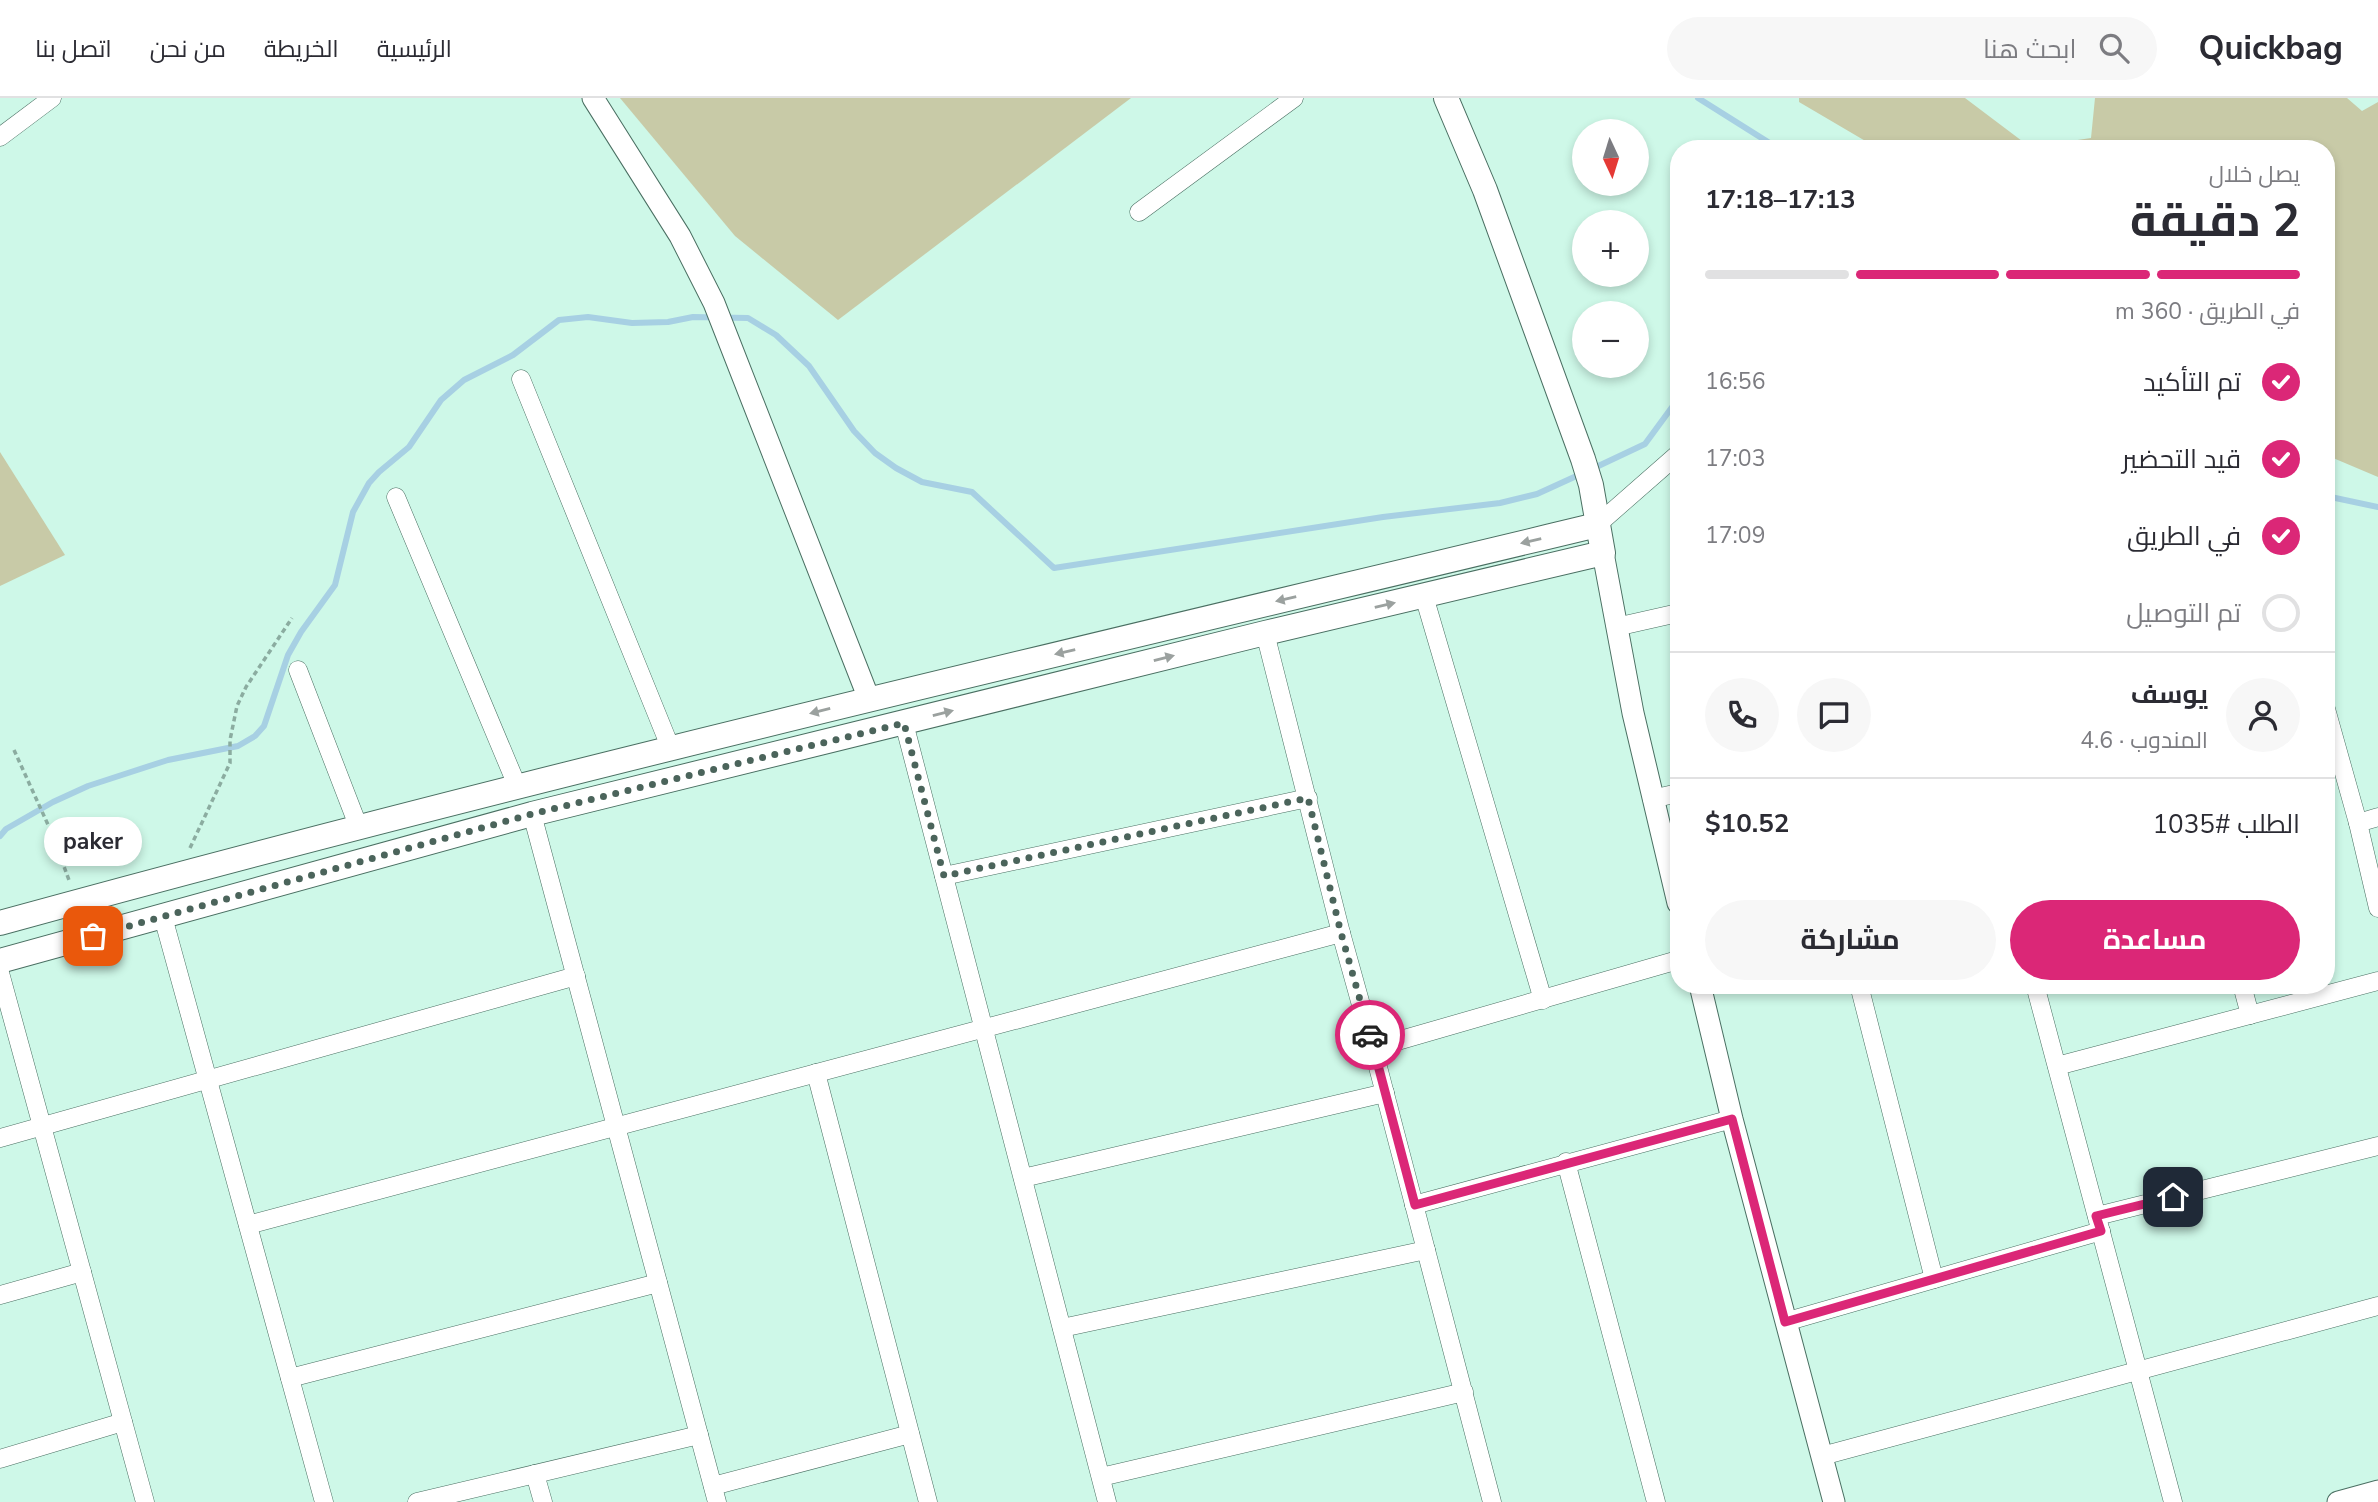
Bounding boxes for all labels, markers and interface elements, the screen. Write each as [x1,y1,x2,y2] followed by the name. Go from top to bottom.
[1667,17,2157,80] search box
[2199,26,2343,71] text: Quickbag
[2095,29,2133,67] icon: search
[1983,32,2077,67] text: ابحث هنا
[35,33,112,65] text: اتصل بنا
[150,33,226,65] text: من نحن
[264,33,339,65] text: الخريطة
[377,33,452,65] text: الرئيسية
[1572,119,1648,196] north arrow
[1572,119,1649,378] map controls
[2209,159,2300,190] text: يصل خلال
[1705,182,1856,217] text: 17:13–17:18
[2130,189,2300,252] text: 2 دقيقة
[1572,210,1649,287] button: +
[2115,296,2300,327] text: في الطريق · 360 m
[1572,301,1649,378] button: −
[2262,363,2300,401] icon: check
[2143,365,2241,400] text: تم التأكيد
[1705,366,1765,397] text: 16:56
[2262,440,2300,478] icon: check
[2122,442,2241,477] text: قيد التحضير
[1705,443,1765,474] text: 17:03
[2262,517,2300,555] icon: check
[2127,519,2241,554] text: في الطريق
[1705,520,1765,551] text: 17:09
[1520,536,1542,547] one-way arrow
[1275,594,1297,605] one-way arrow
[2126,596,2241,631] text: تم التوصيل
[1374,599,1396,610] one-way arrow
[1053,647,1075,658] one-way arrow
[1153,652,1175,663] one-way arrow
[2131,677,2208,712] text: يوسف
[1705,678,1779,752] button: phone
[1797,678,1871,752] button: chat
[2226,678,2300,752] button: person
[808,706,830,717] one-way arrow
[932,707,954,718] one-way arrow
[2080,725,2208,756] text: المندوب · 4.6
[1705,806,1789,841] text: $10.52
[2152,807,2300,842] text: الطلب #1035
[44,817,142,866] callout: paker
[63,826,123,857] text: paker
[1705,900,1996,980] button: مشاركة
[2010,900,2300,980] button: مساعدة
[63,906,123,966] pin
[74,917,112,955] icon: bag
[1335,1000,1405,1070] courier
[1351,1016,1389,1054] icon: car
[2143,1167,2203,1227] pin
[2154,1178,2192,1216] icon: home

